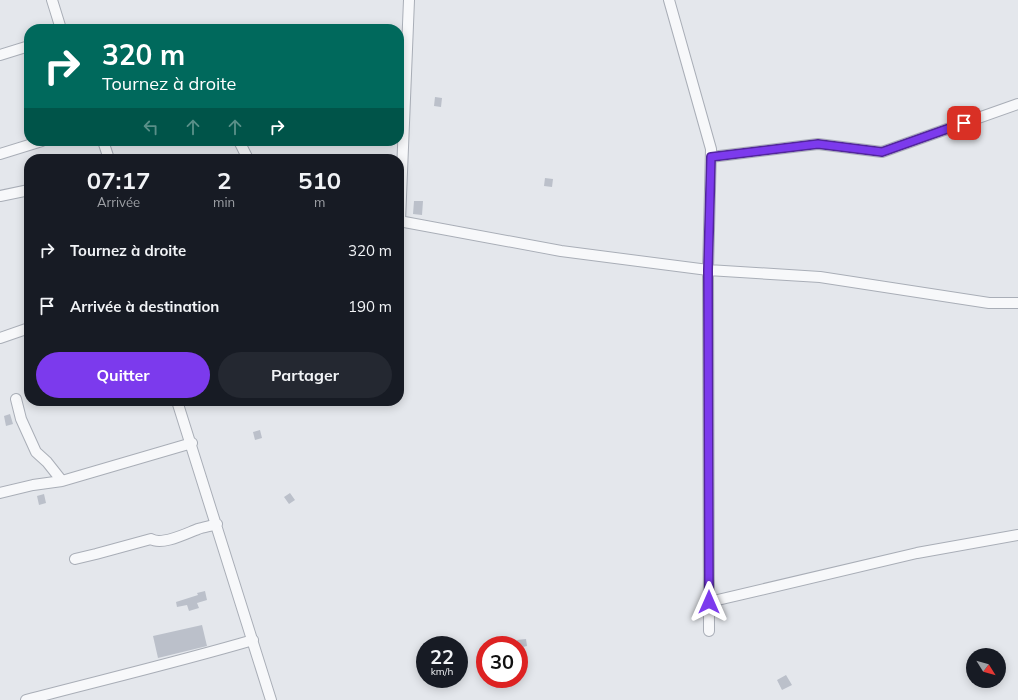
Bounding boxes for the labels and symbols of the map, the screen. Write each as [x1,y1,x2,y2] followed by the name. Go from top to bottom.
[947,106,981,140] pin
[688,581,730,623] position arrow
[476,636,528,688] speed limit sign: 30
[966,648,1006,688] north arrow

